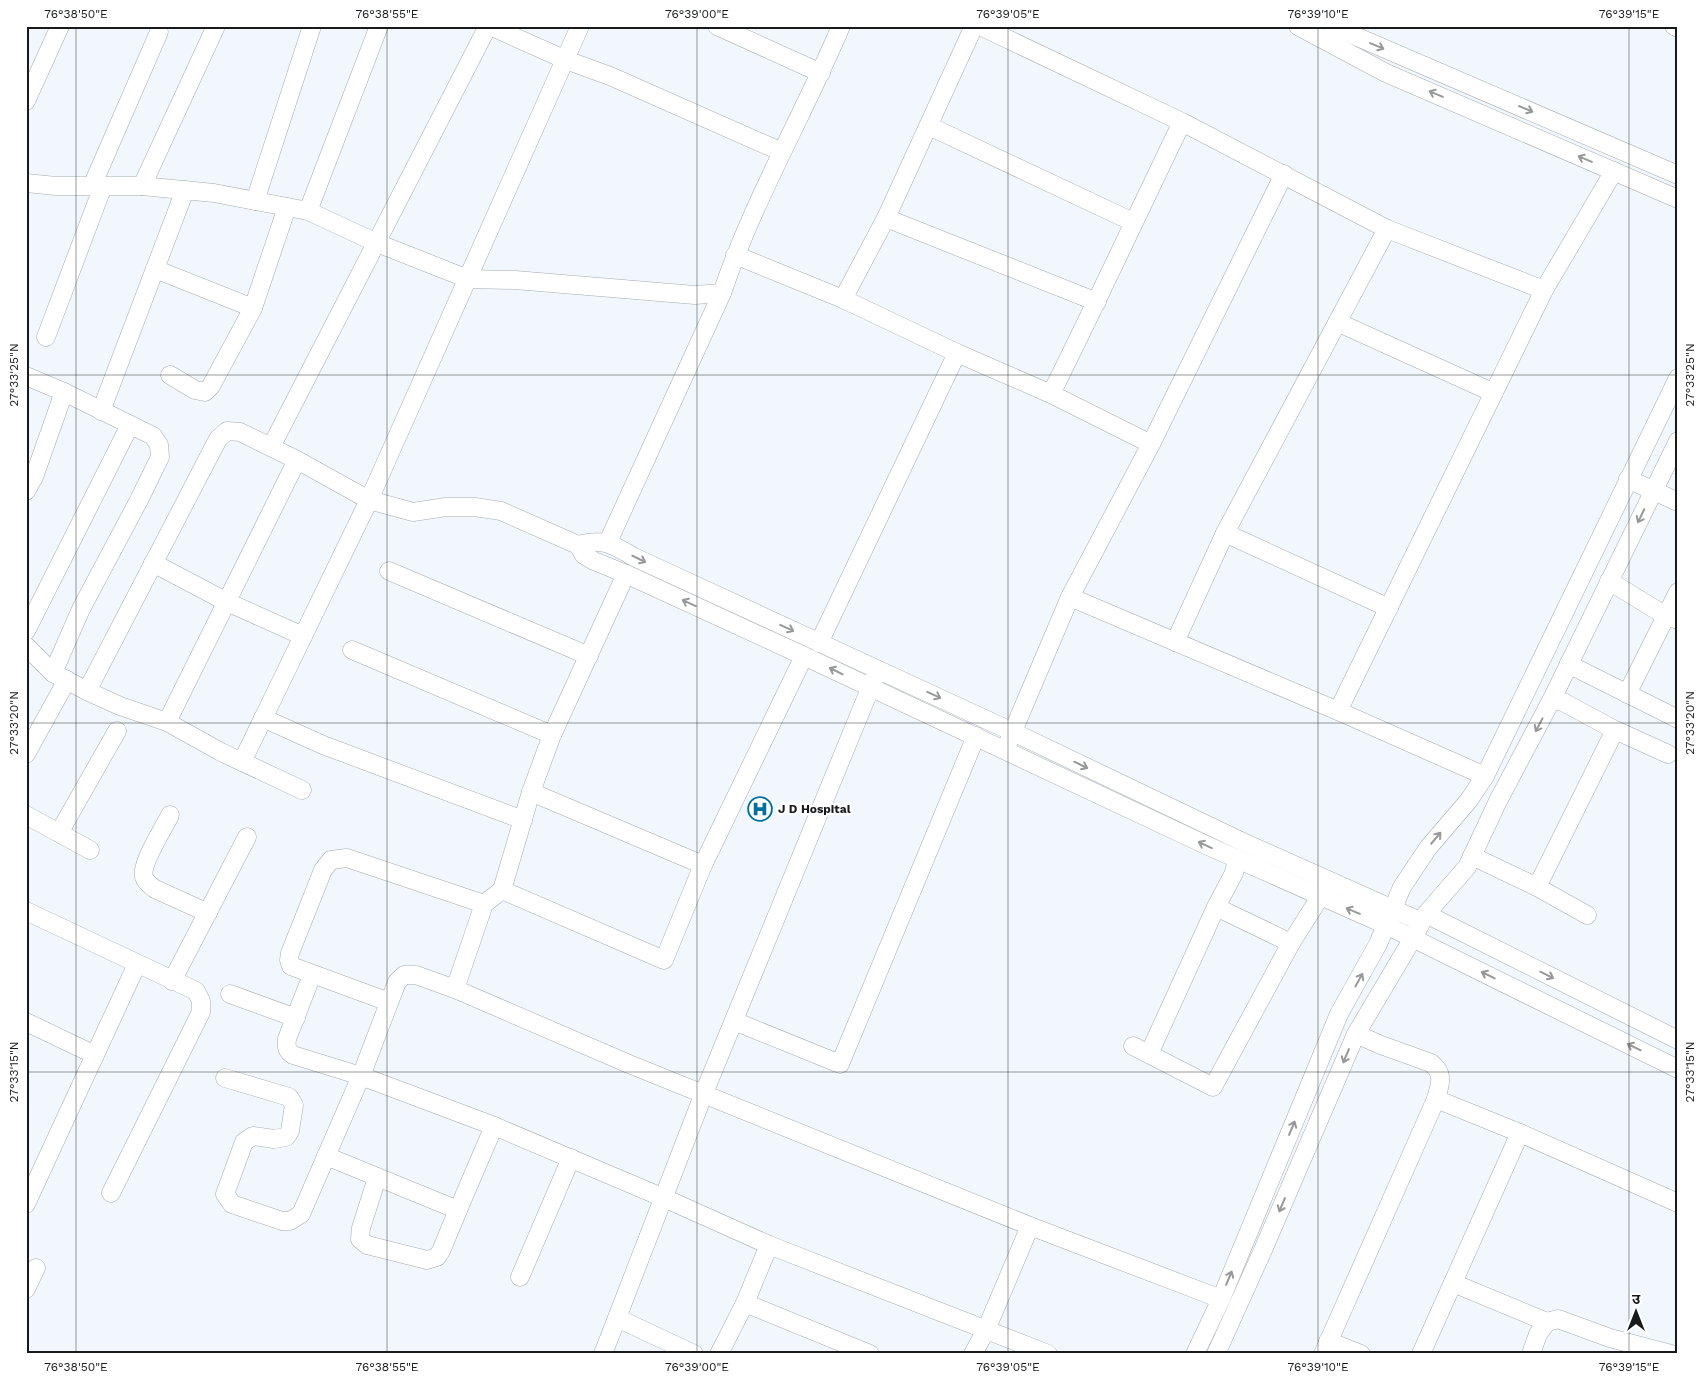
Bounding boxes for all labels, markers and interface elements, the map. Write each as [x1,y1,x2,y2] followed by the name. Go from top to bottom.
[44,7,108,21] text: 76°38'50"E
[356,7,419,21] text: 76°38'55"E
[665,7,729,21] text: 76°39'00"E
[976,7,1040,21] text: 76°39'05"E
[1287,7,1349,21] text: 76°39'10"E
[1599,7,1660,21] text: 76°39'15"E
[1369,41,1384,51] one-way arrow
[1429,89,1444,98] one-way arrow
[1519,106,1534,115] one-way arrow
[1578,153,1593,163] one-way arrow
[7,343,21,407] text: 27°33'25"N
[1683,343,1697,407] text: 27°33'25"N
[1636,508,1645,523] one-way arrow
[631,555,646,564] one-way arrow
[682,597,697,607] one-way arrow
[779,623,794,633] one-way arrow
[829,666,844,676] one-way arrow
[7,691,21,755] text: 27°33'20"N
[926,691,941,701] one-way arrow
[1683,691,1697,755] text: 27°33'20"N
[1533,717,1543,731] one-way arrow
[1073,760,1088,770] one-way arrow
[747,796,773,822] hospital icon: J D Hospital
[778,802,851,816] place label: J D Hospital
[1431,831,1442,844] one-way arrow
[1198,839,1213,849] one-way arrow
[1346,905,1361,915] one-way arrow
[1481,970,1496,979] one-way arrow
[1540,970,1555,980] one-way arrow
[1354,972,1364,987] one-way arrow
[7,1041,21,1103] text: 27°33'15"N
[1683,1041,1697,1103] text: 27°33'15"N
[1627,1042,1642,1051] one-way arrow
[1341,1048,1351,1063] one-way arrow
[1288,1121,1297,1136] one-way arrow
[1277,1197,1287,1212] one-way arrow
[1226,1270,1235,1285] one-way arrow
[1612,1288,1662,1338] north arrow
[1632,1291,1641,1307] text: उ
[44,1360,108,1374] text: 76°38'50"E
[356,1360,419,1374] text: 76°38'55"E
[665,1360,729,1374] text: 76°39'00"E
[976,1360,1040,1374] text: 76°39'05"E
[1287,1360,1349,1374] text: 76°39'10"E
[1599,1360,1660,1374] text: 76°39'15"E

